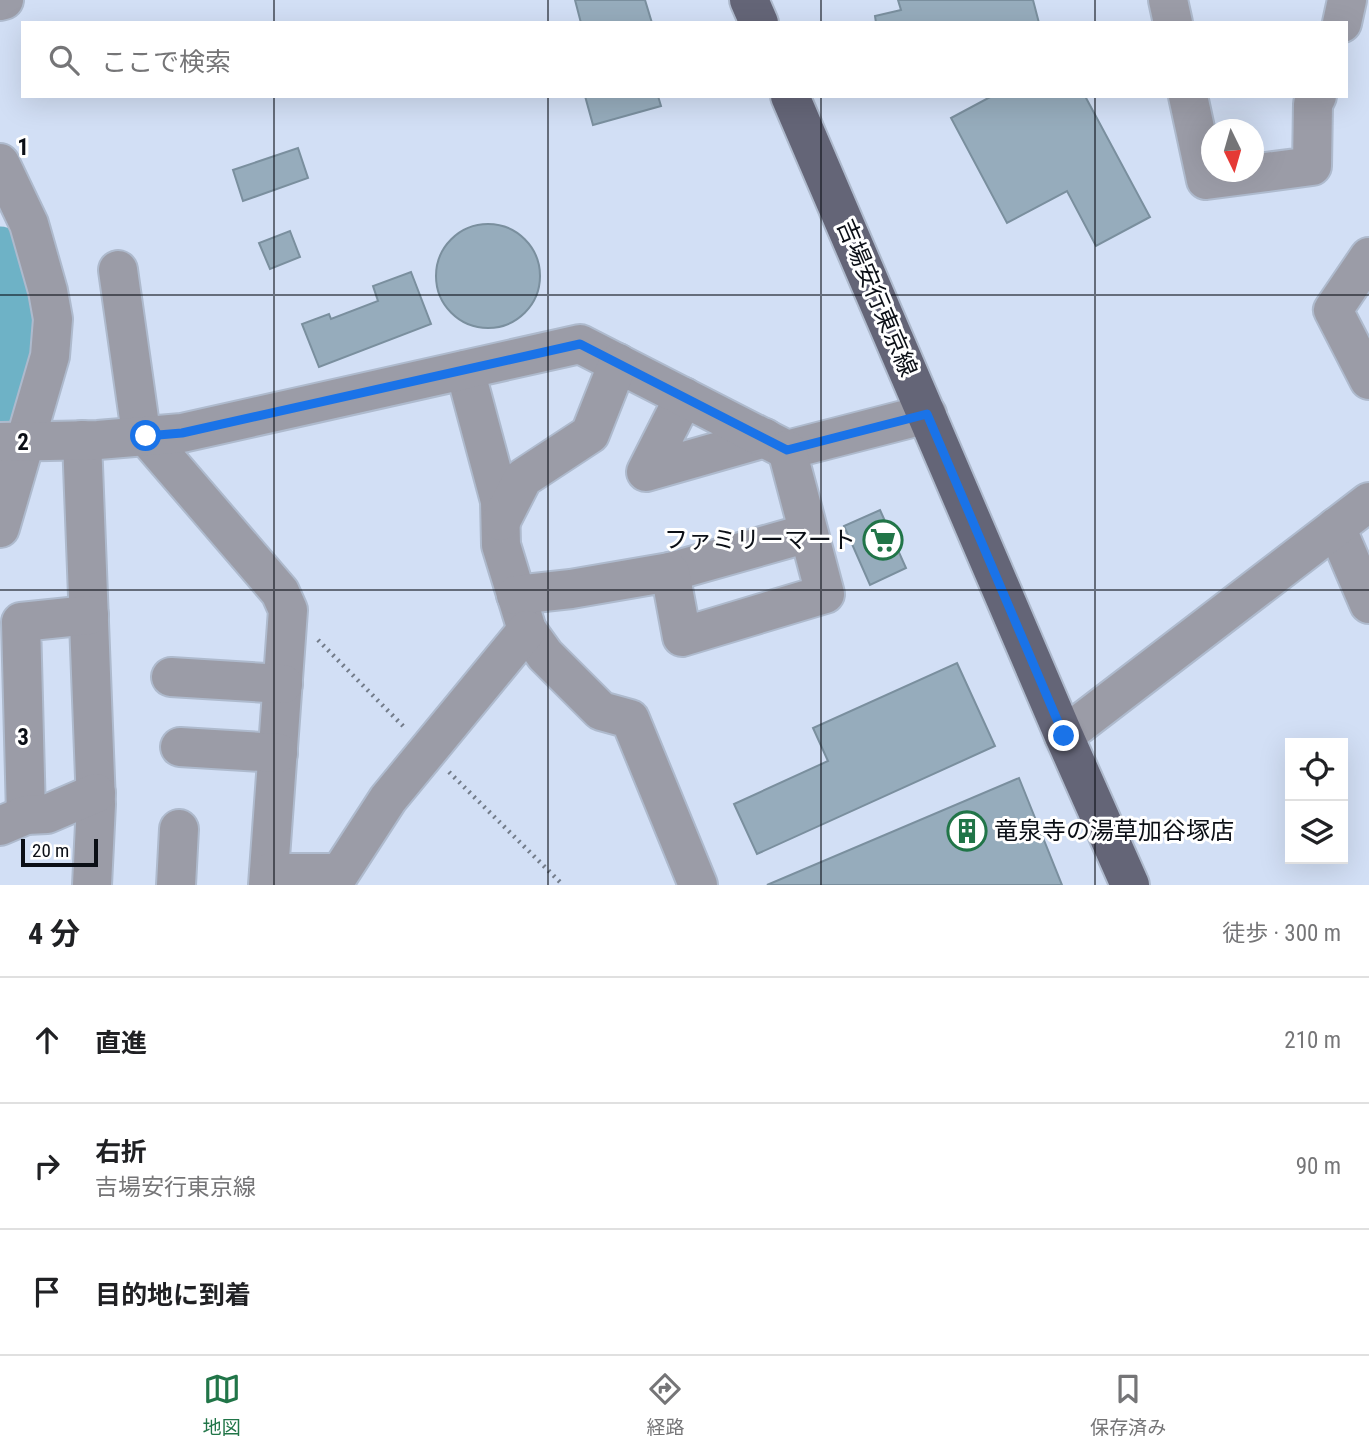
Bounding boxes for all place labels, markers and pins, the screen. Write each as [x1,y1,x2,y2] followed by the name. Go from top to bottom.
[862,519,904,561] supermarket icon: ファミリーマート
[664,526,856,554] place label: ファミリーマート
[946,810,988,852] building icon: 竜泉寺の湯草加谷塚店
[994,817,1234,845] place label: 竜泉寺の湯草加谷塚店

